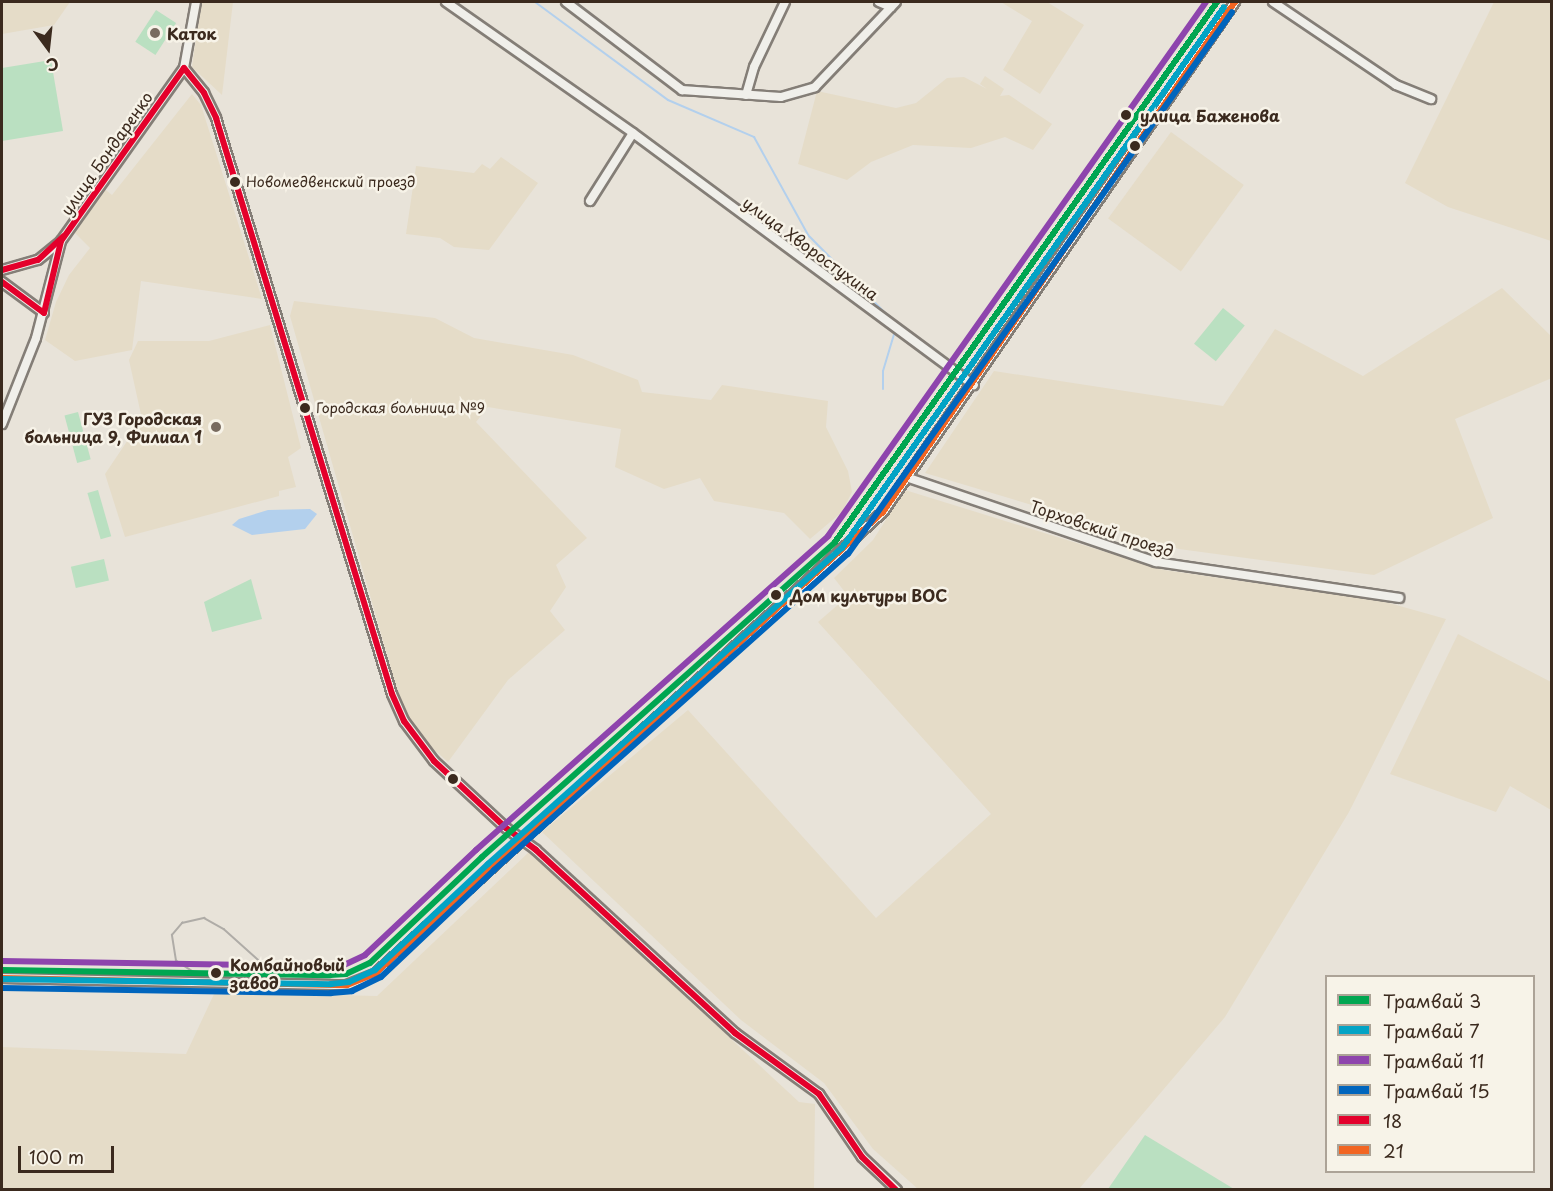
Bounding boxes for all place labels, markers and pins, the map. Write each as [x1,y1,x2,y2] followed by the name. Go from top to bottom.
[167,23,217,43] place label: Каток
[148,26,162,40] marker: Каток
[1140,105,1280,125] place label: улица Баженова
[1117,106,1135,124] marker: улица Баженова
[1129,140,1141,152] unlabelled marker
[246,174,415,190] place label: Новомедвенский проезд
[229,176,241,188] marker: Новомедвенский проезд
[316,400,485,416] place label: Городская больница №9
[299,402,311,414] marker: Городская больница №9
[24,408,202,446] place label: ГУЗ Городская больница 9, Филиал 1
[207,418,225,436] marker: ГУЗ Городская больница 9, Филиал 1
[790,585,950,605] place label: Дом культуры ВОС
[767,586,785,604] marker: Дом культуры ВОС
[447,773,459,785] unlabelled marker
[230,954,345,992] place label: Комбайновый завод
[207,964,225,982] marker: Комбайновый завод

